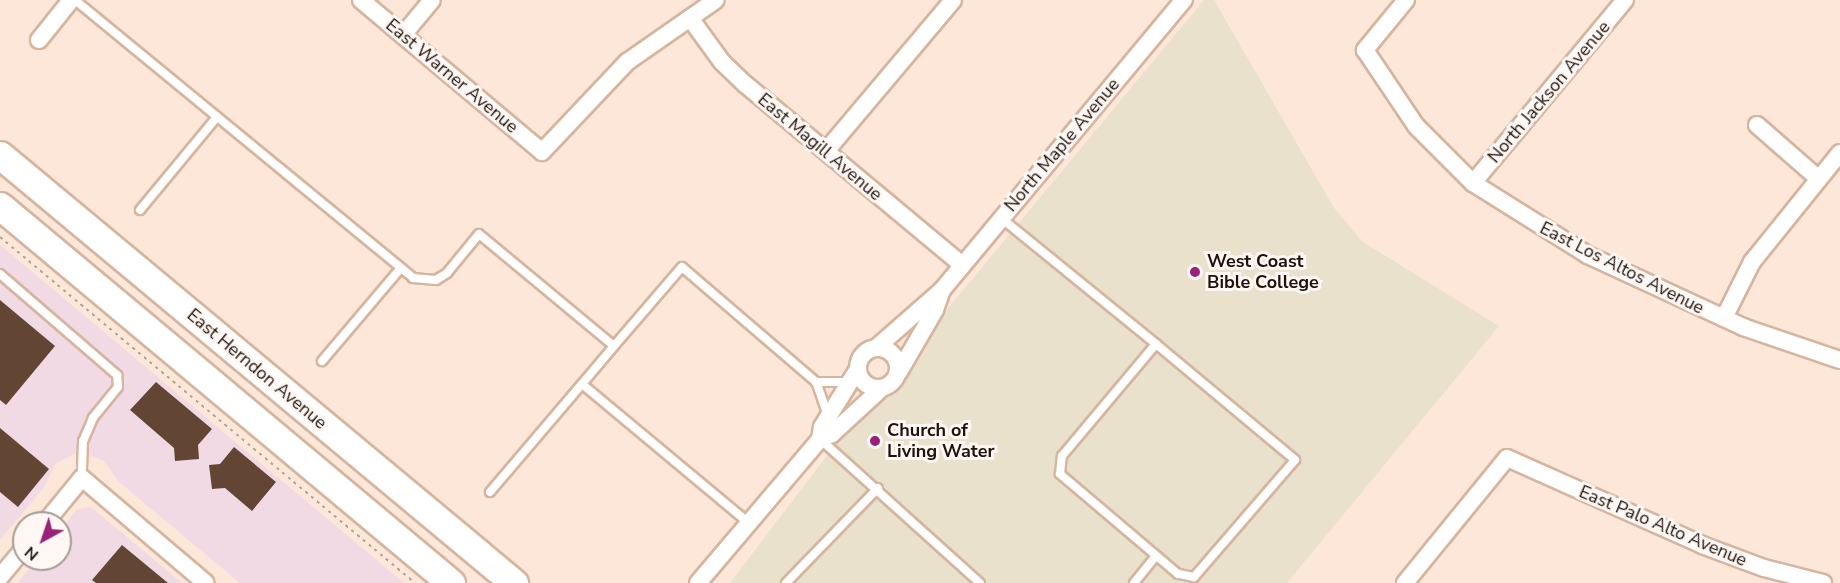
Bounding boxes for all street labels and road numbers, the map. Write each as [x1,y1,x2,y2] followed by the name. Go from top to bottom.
[381,14,523,138] street label: East Warner Avenue
[1483,17,1615,167] street label: North Jackson Avenue
[1000,74,1124,216] street label: North Maple Avenue
[753,89,887,205] street label: East Magill Avenue
[1536,217,1708,319] street label: East Los Altos Avenue
[183,304,331,434] street label: East Herndon Avenue
[1576,481,1750,571] street label: East Palo Alto Avenue

